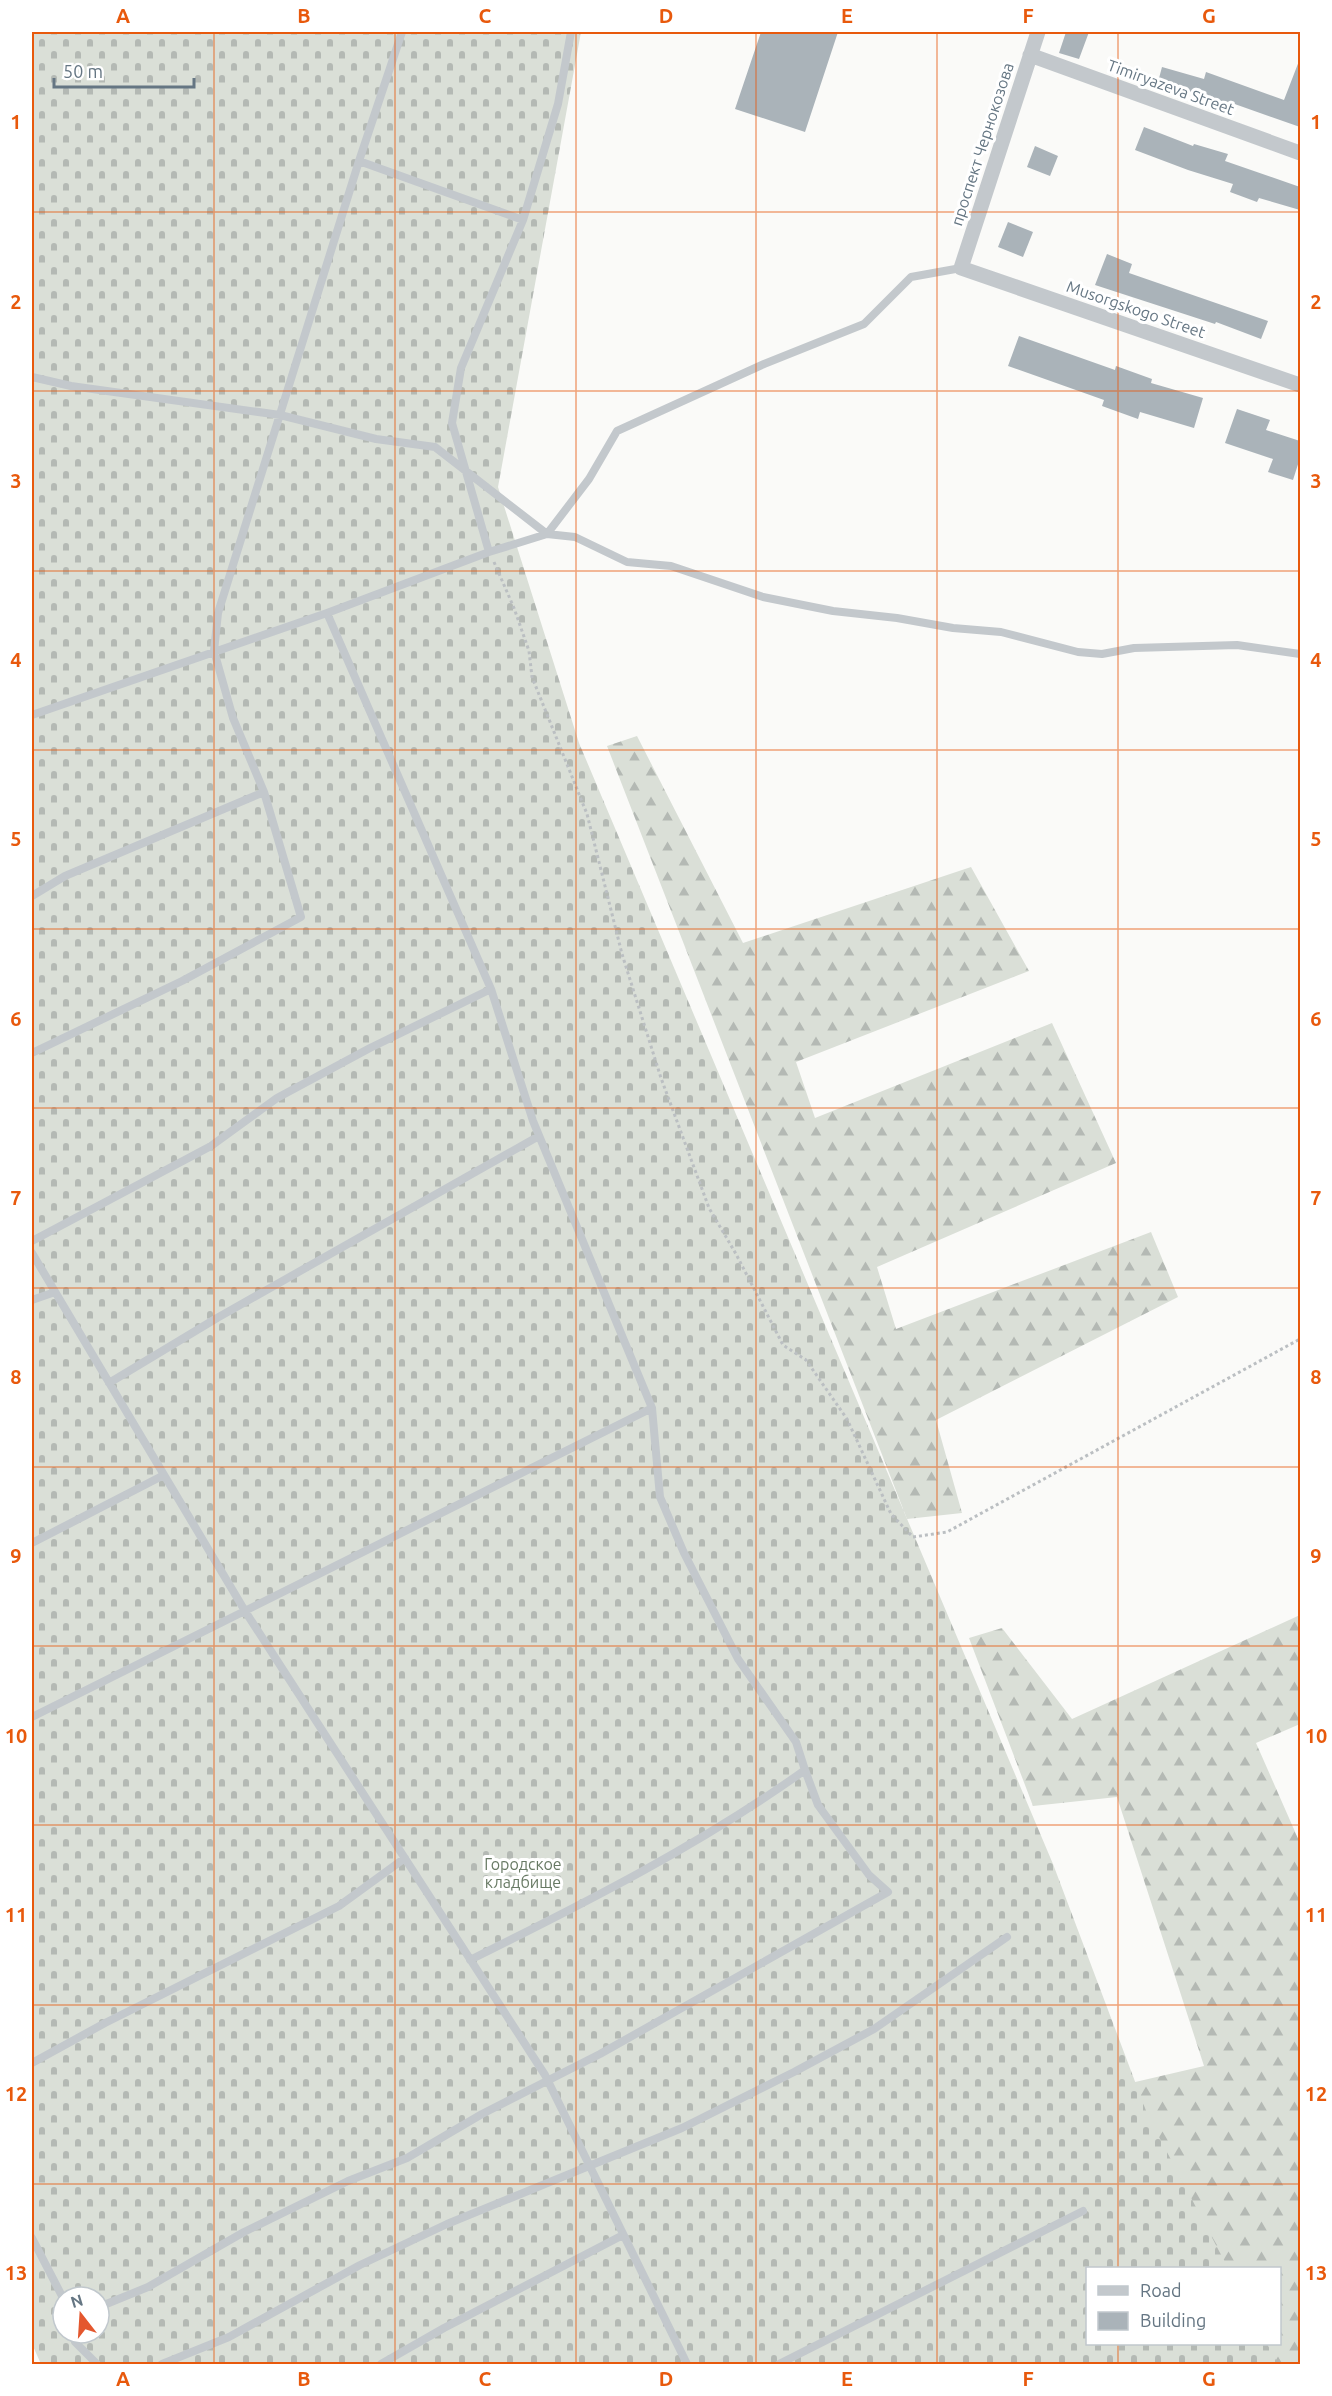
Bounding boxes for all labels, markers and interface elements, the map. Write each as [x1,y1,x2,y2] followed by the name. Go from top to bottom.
[116,4,130,27] text: A
[297,4,311,27] text: B
[479,4,492,27] text: C
[659,4,673,27] text: D
[841,4,853,27] text: E
[1022,4,1034,27] text: F
[1202,4,1216,27] text: G
[54,51,194,89] scale bar
[1105,56,1237,119] street label: Timiryazeva Street
[947,60,1017,228] street label: проспект Чернокозова
[63,61,103,81] text: 50 m
[10,110,22,133] text: 1
[1310,110,1322,133] text: 1
[1064,277,1208,341] street label: Musorgskogo Street
[10,290,22,313] text: 2
[1310,290,1322,313] text: 2
[10,469,22,492] text: 3
[1310,469,1322,492] text: 3
[10,648,22,671] text: 4
[1310,648,1322,671] text: 4
[10,827,22,850] text: 5
[1310,827,1322,850] text: 5
[10,1007,22,1030] text: 6
[1310,1007,1322,1030] text: 6
[10,1186,22,1209] text: 7
[1310,1186,1322,1209] text: 7
[10,1365,22,1388] text: 8
[1310,1365,1322,1388] text: 8
[10,1544,22,1567] text: 9
[1310,1544,1322,1567] text: 9
[5,1724,27,1747] text: 10
[1305,1724,1327,1747] text: 10
[484,1855,562,1891] park label: Городское кладбище
[5,1903,27,1926] text: 11
[1305,1903,1327,1926] text: 11
[5,2082,27,2105] text: 12
[1305,2082,1327,2105] text: 12
[5,2261,27,2284] text: 13
[1305,2261,1327,2284] text: 13
[1086,2267,1281,2345] legend
[1140,2280,1182,2300] text: Road
[51,2285,111,2345] north arrow
[68,2290,85,2311] text: N
[1140,2310,1206,2330] text: Building
[116,2367,130,2390] text: A
[297,2367,311,2390] text: B
[479,2367,492,2390] text: C
[659,2367,673,2390] text: D
[841,2367,853,2390] text: E
[1022,2367,1034,2390] text: F
[1202,2367,1216,2390] text: G

